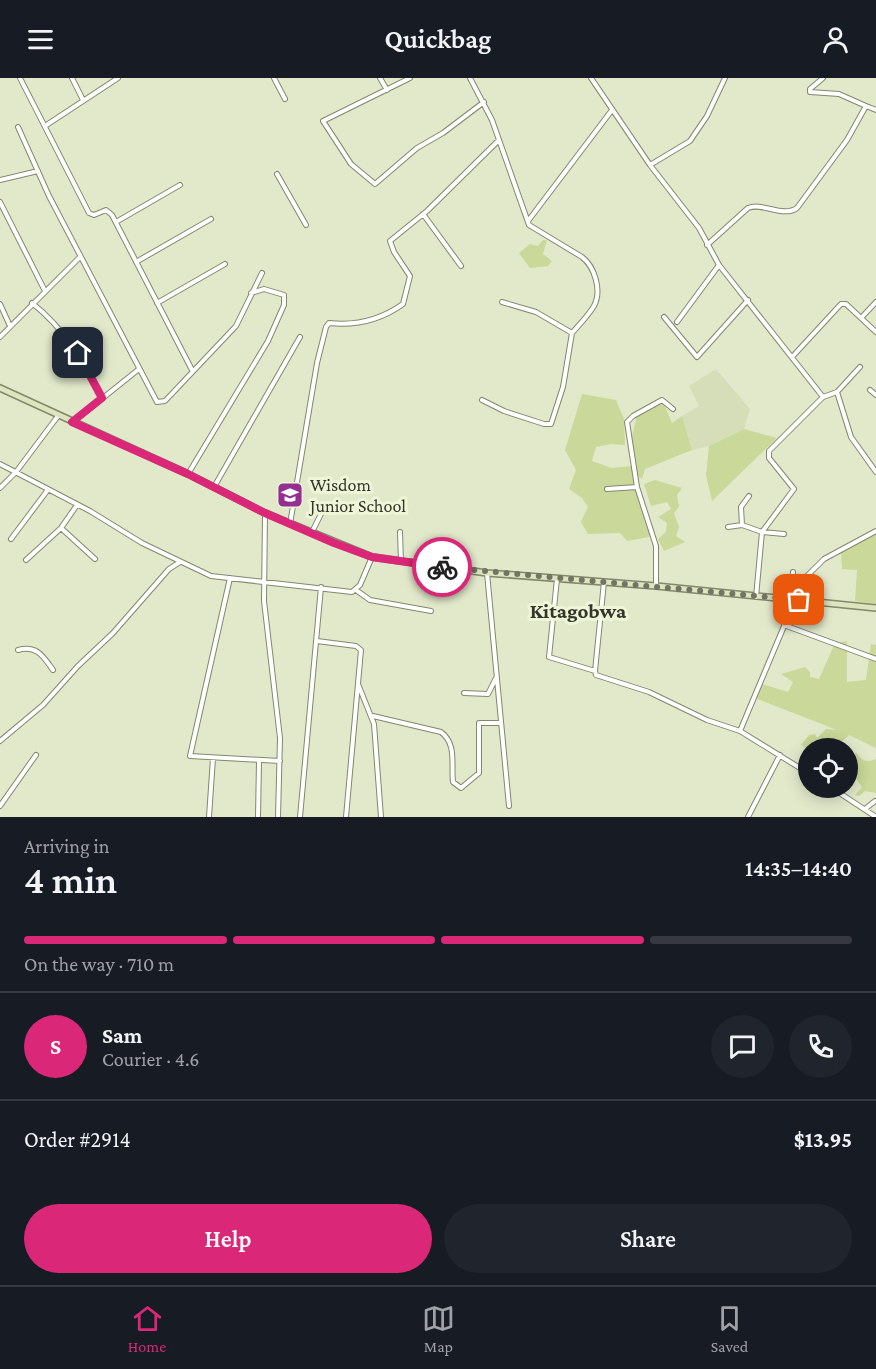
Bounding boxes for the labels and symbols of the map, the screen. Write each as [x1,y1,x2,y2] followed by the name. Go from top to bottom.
[52,327,103,378] pin
[308,475,406,516] place label: Wisdom Junior School
[275,480,305,510] school or university icon: Wisdom Junior School
[412,537,472,597] courier
[773,574,824,625] pin
[530,599,627,623] district label: Kitagobwa

